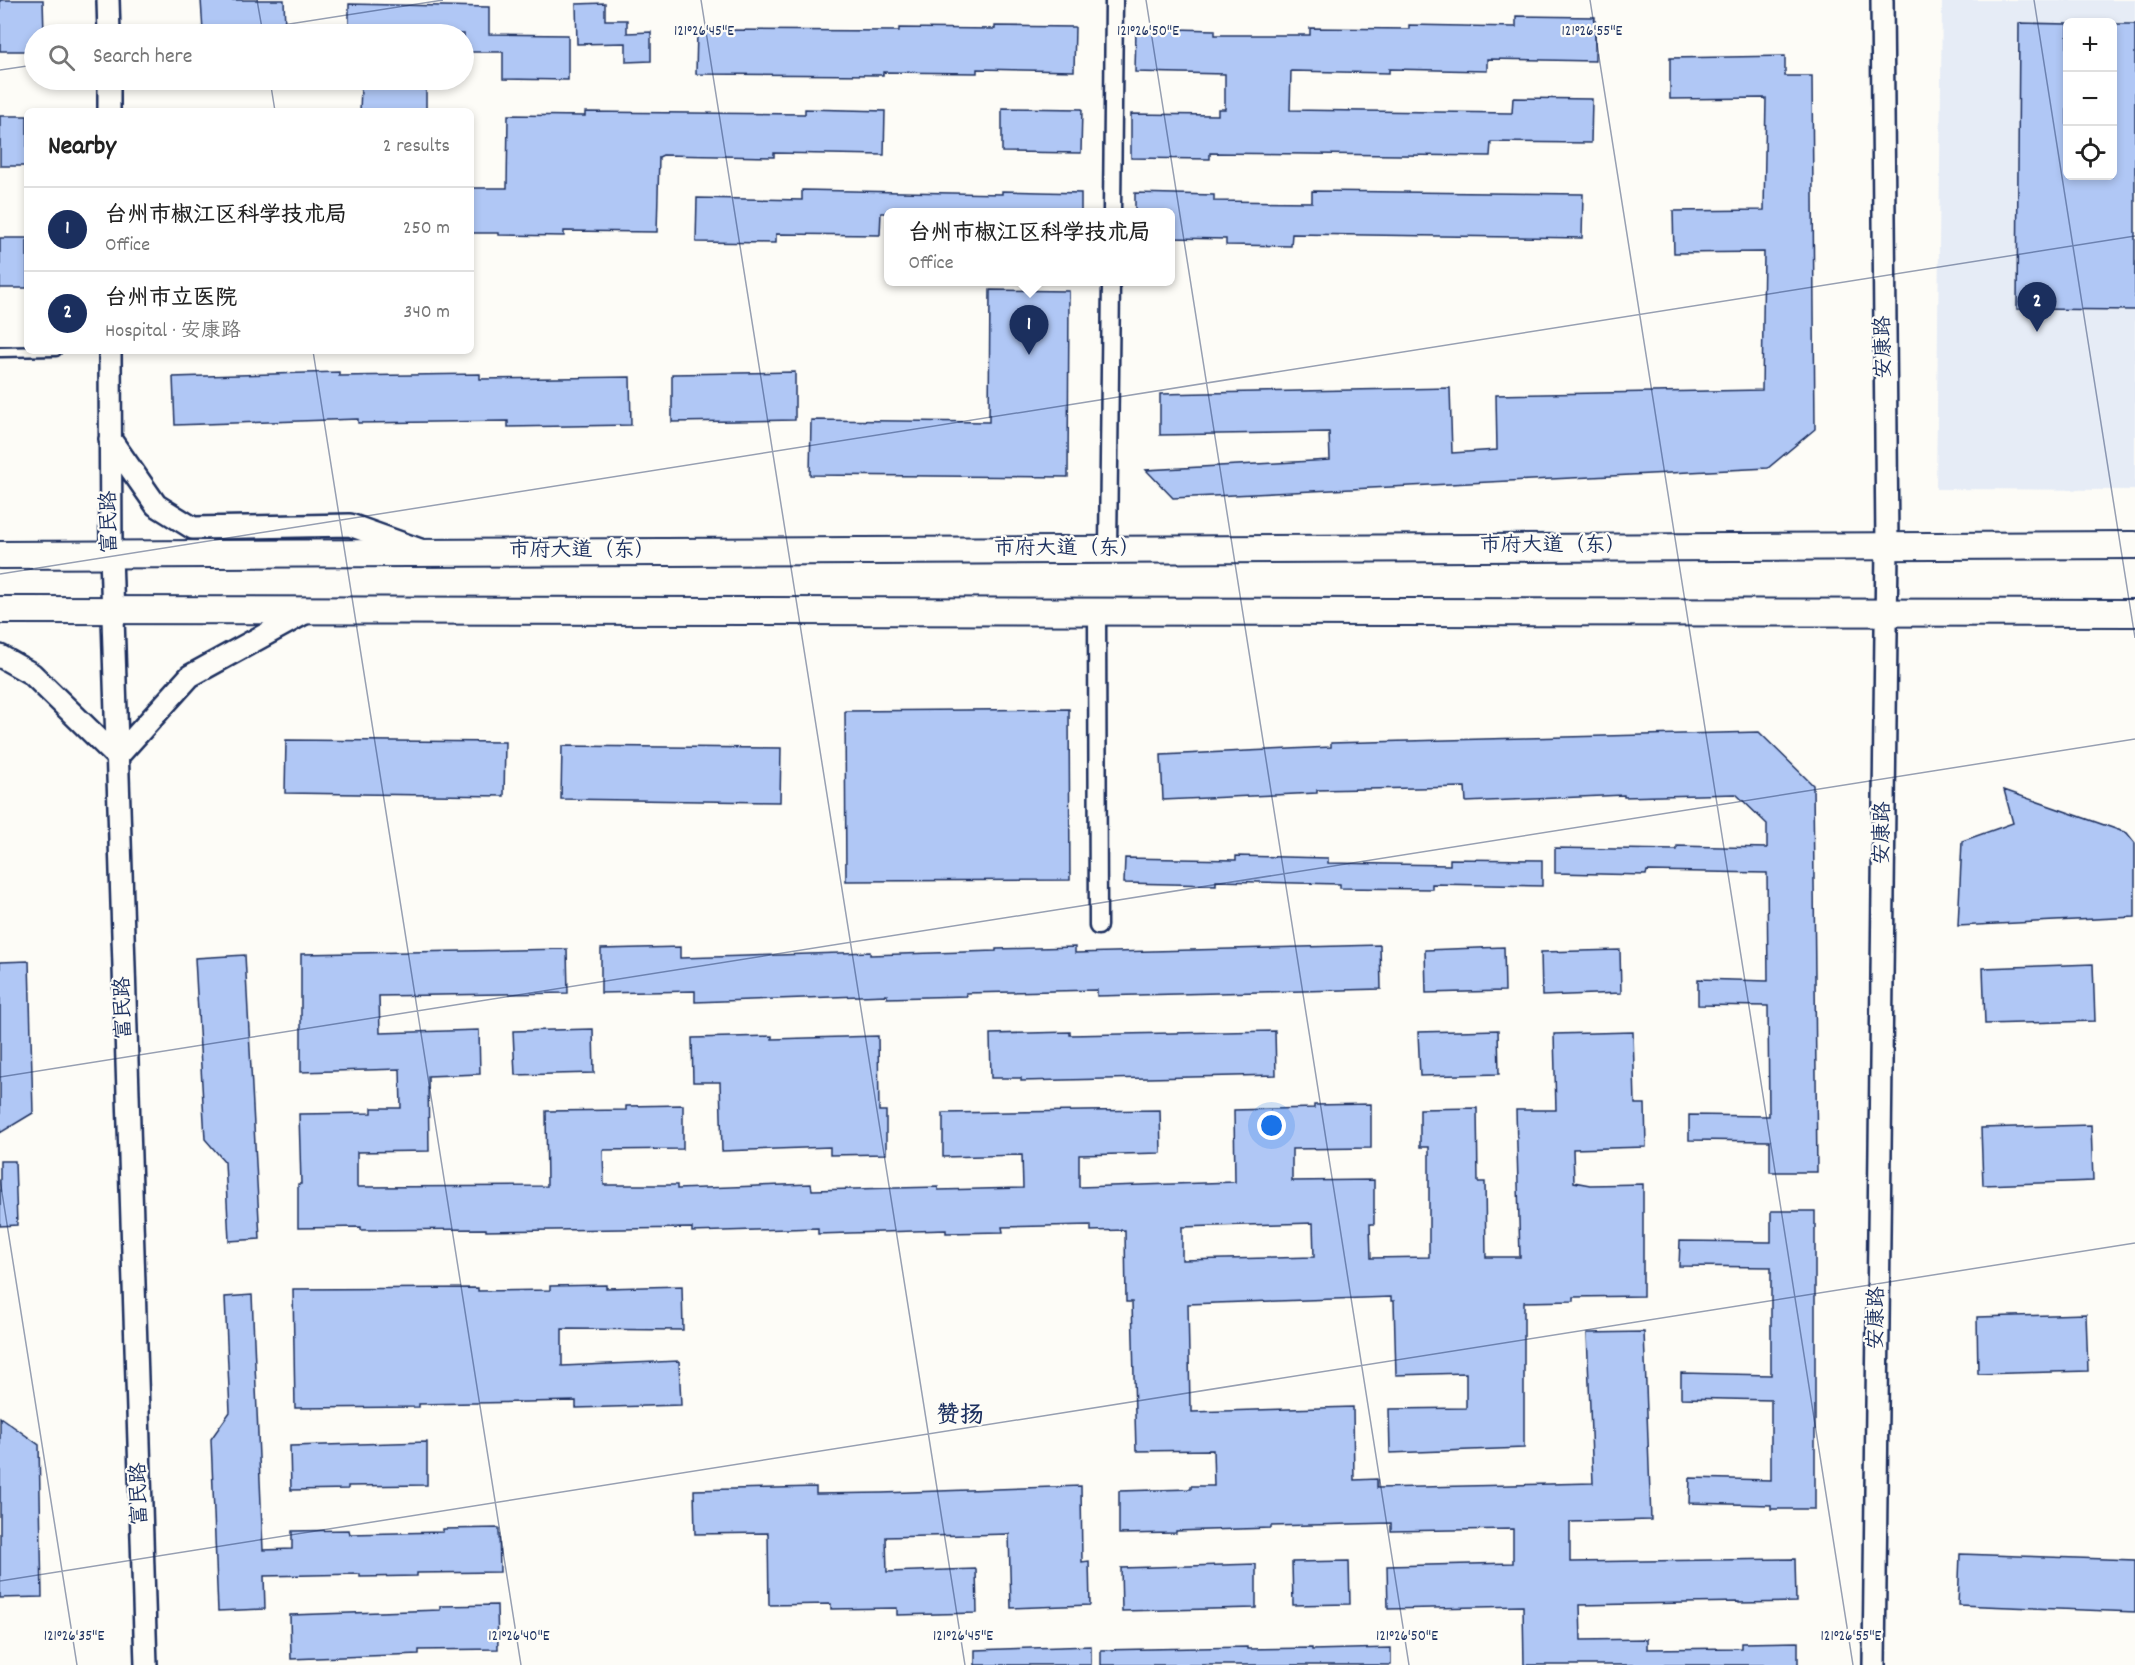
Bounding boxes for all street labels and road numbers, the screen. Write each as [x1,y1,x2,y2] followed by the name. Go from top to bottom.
[1869,315,1901,379] street label: 安康路
[95,490,127,554] street label: 富民路
[1480,532,1627,562] street label: 市府大道（东）
[994,535,1141,565] street label: 市府大道（东）
[509,537,656,567] street label: 市府大道（东）
[1868,801,1900,865] street label: 安康路
[109,976,141,1040] street label: 富民路
[1862,1286,1894,1350] street label: 安康路
[125,1462,157,1526] street label: 富民路

